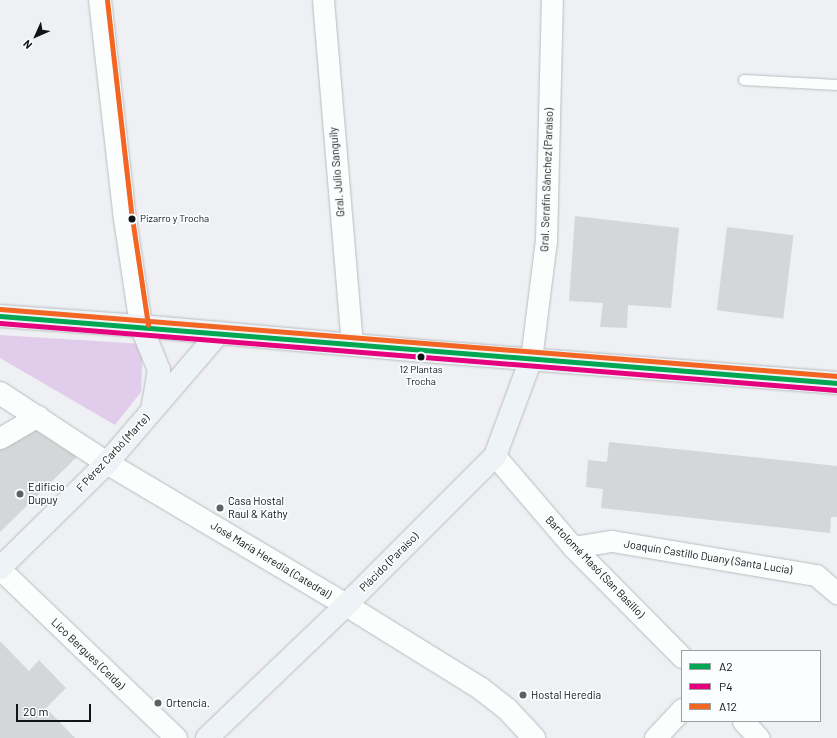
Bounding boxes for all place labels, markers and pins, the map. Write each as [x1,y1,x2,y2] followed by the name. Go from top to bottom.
[140,213,209,225] place label: Pizarro y Trocha
[127,214,137,224] marker: Pizarro y Trocha
[416,352,426,362] marker: 12 Plantas Trocha
[399,363,443,386] place label: 12 Plantas Trocha
[28,481,65,507] place label: Edificio Dupuy
[15,489,25,499] marker: Edificio Dupuy
[228,495,288,521] place label: Casa Hostal Raul & Kathy
[215,503,225,513] marker: Casa Hostal Raul & Kathy
[531,688,601,702] place label: Hostal Heredia
[518,690,528,700] marker: Hostal Heredia
[166,696,210,710] place label: Ortencia.
[153,698,163,708] marker: Ortencia.

